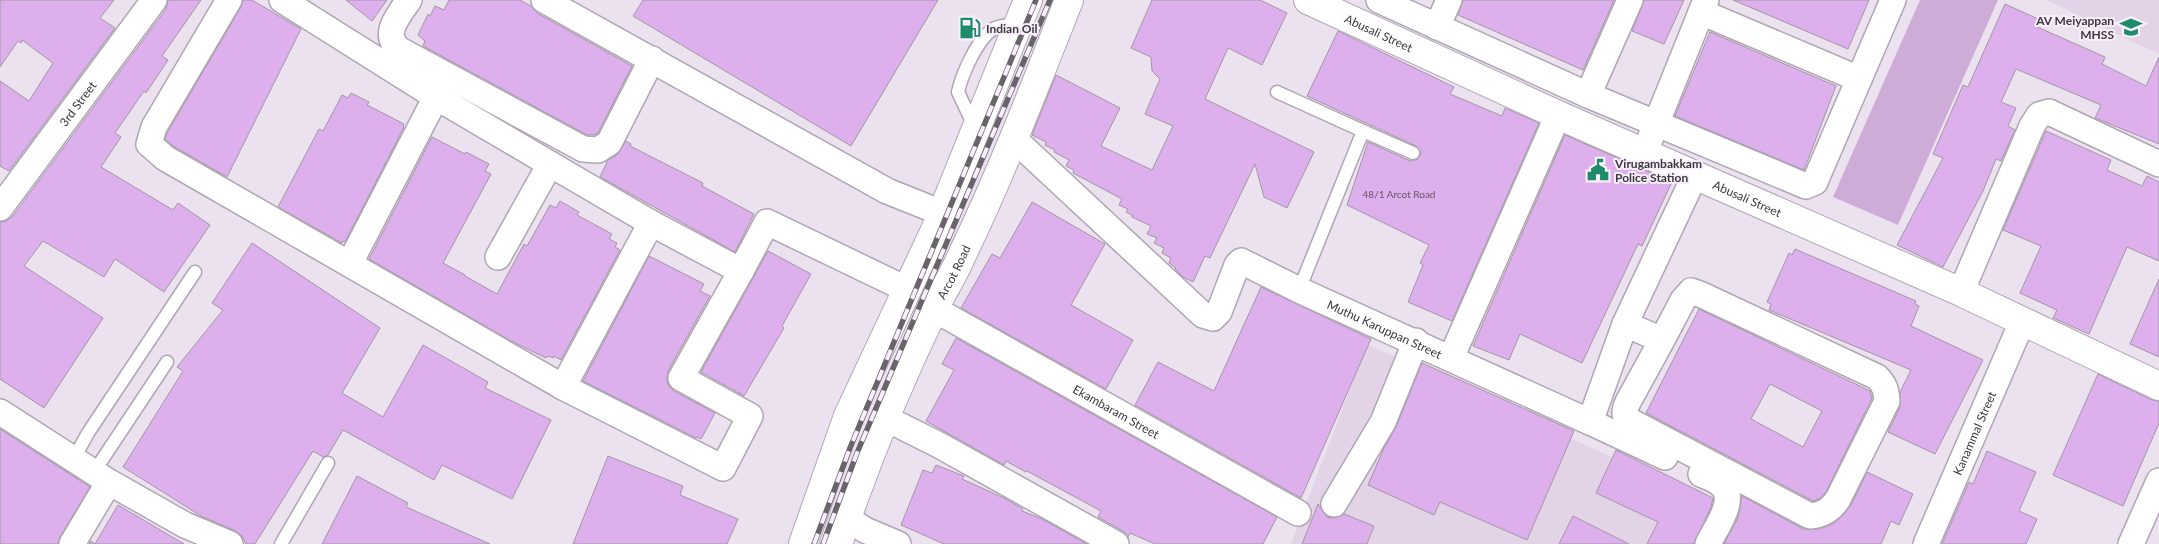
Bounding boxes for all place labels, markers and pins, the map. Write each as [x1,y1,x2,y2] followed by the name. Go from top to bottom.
[2035,13,2114,42] place label: AV Meiyappan MHSS
[2118,14,2144,40] school or university icon: AV Meiyappan MHSS
[957,15,983,41] fuel station icon: Indian Oil
[986,21,1038,36] place label: Indian Oil
[1614,156,1702,185] place label: Virugambakkam Police Station
[1585,157,1611,183] public building icon: Virugambakkam Police Station

